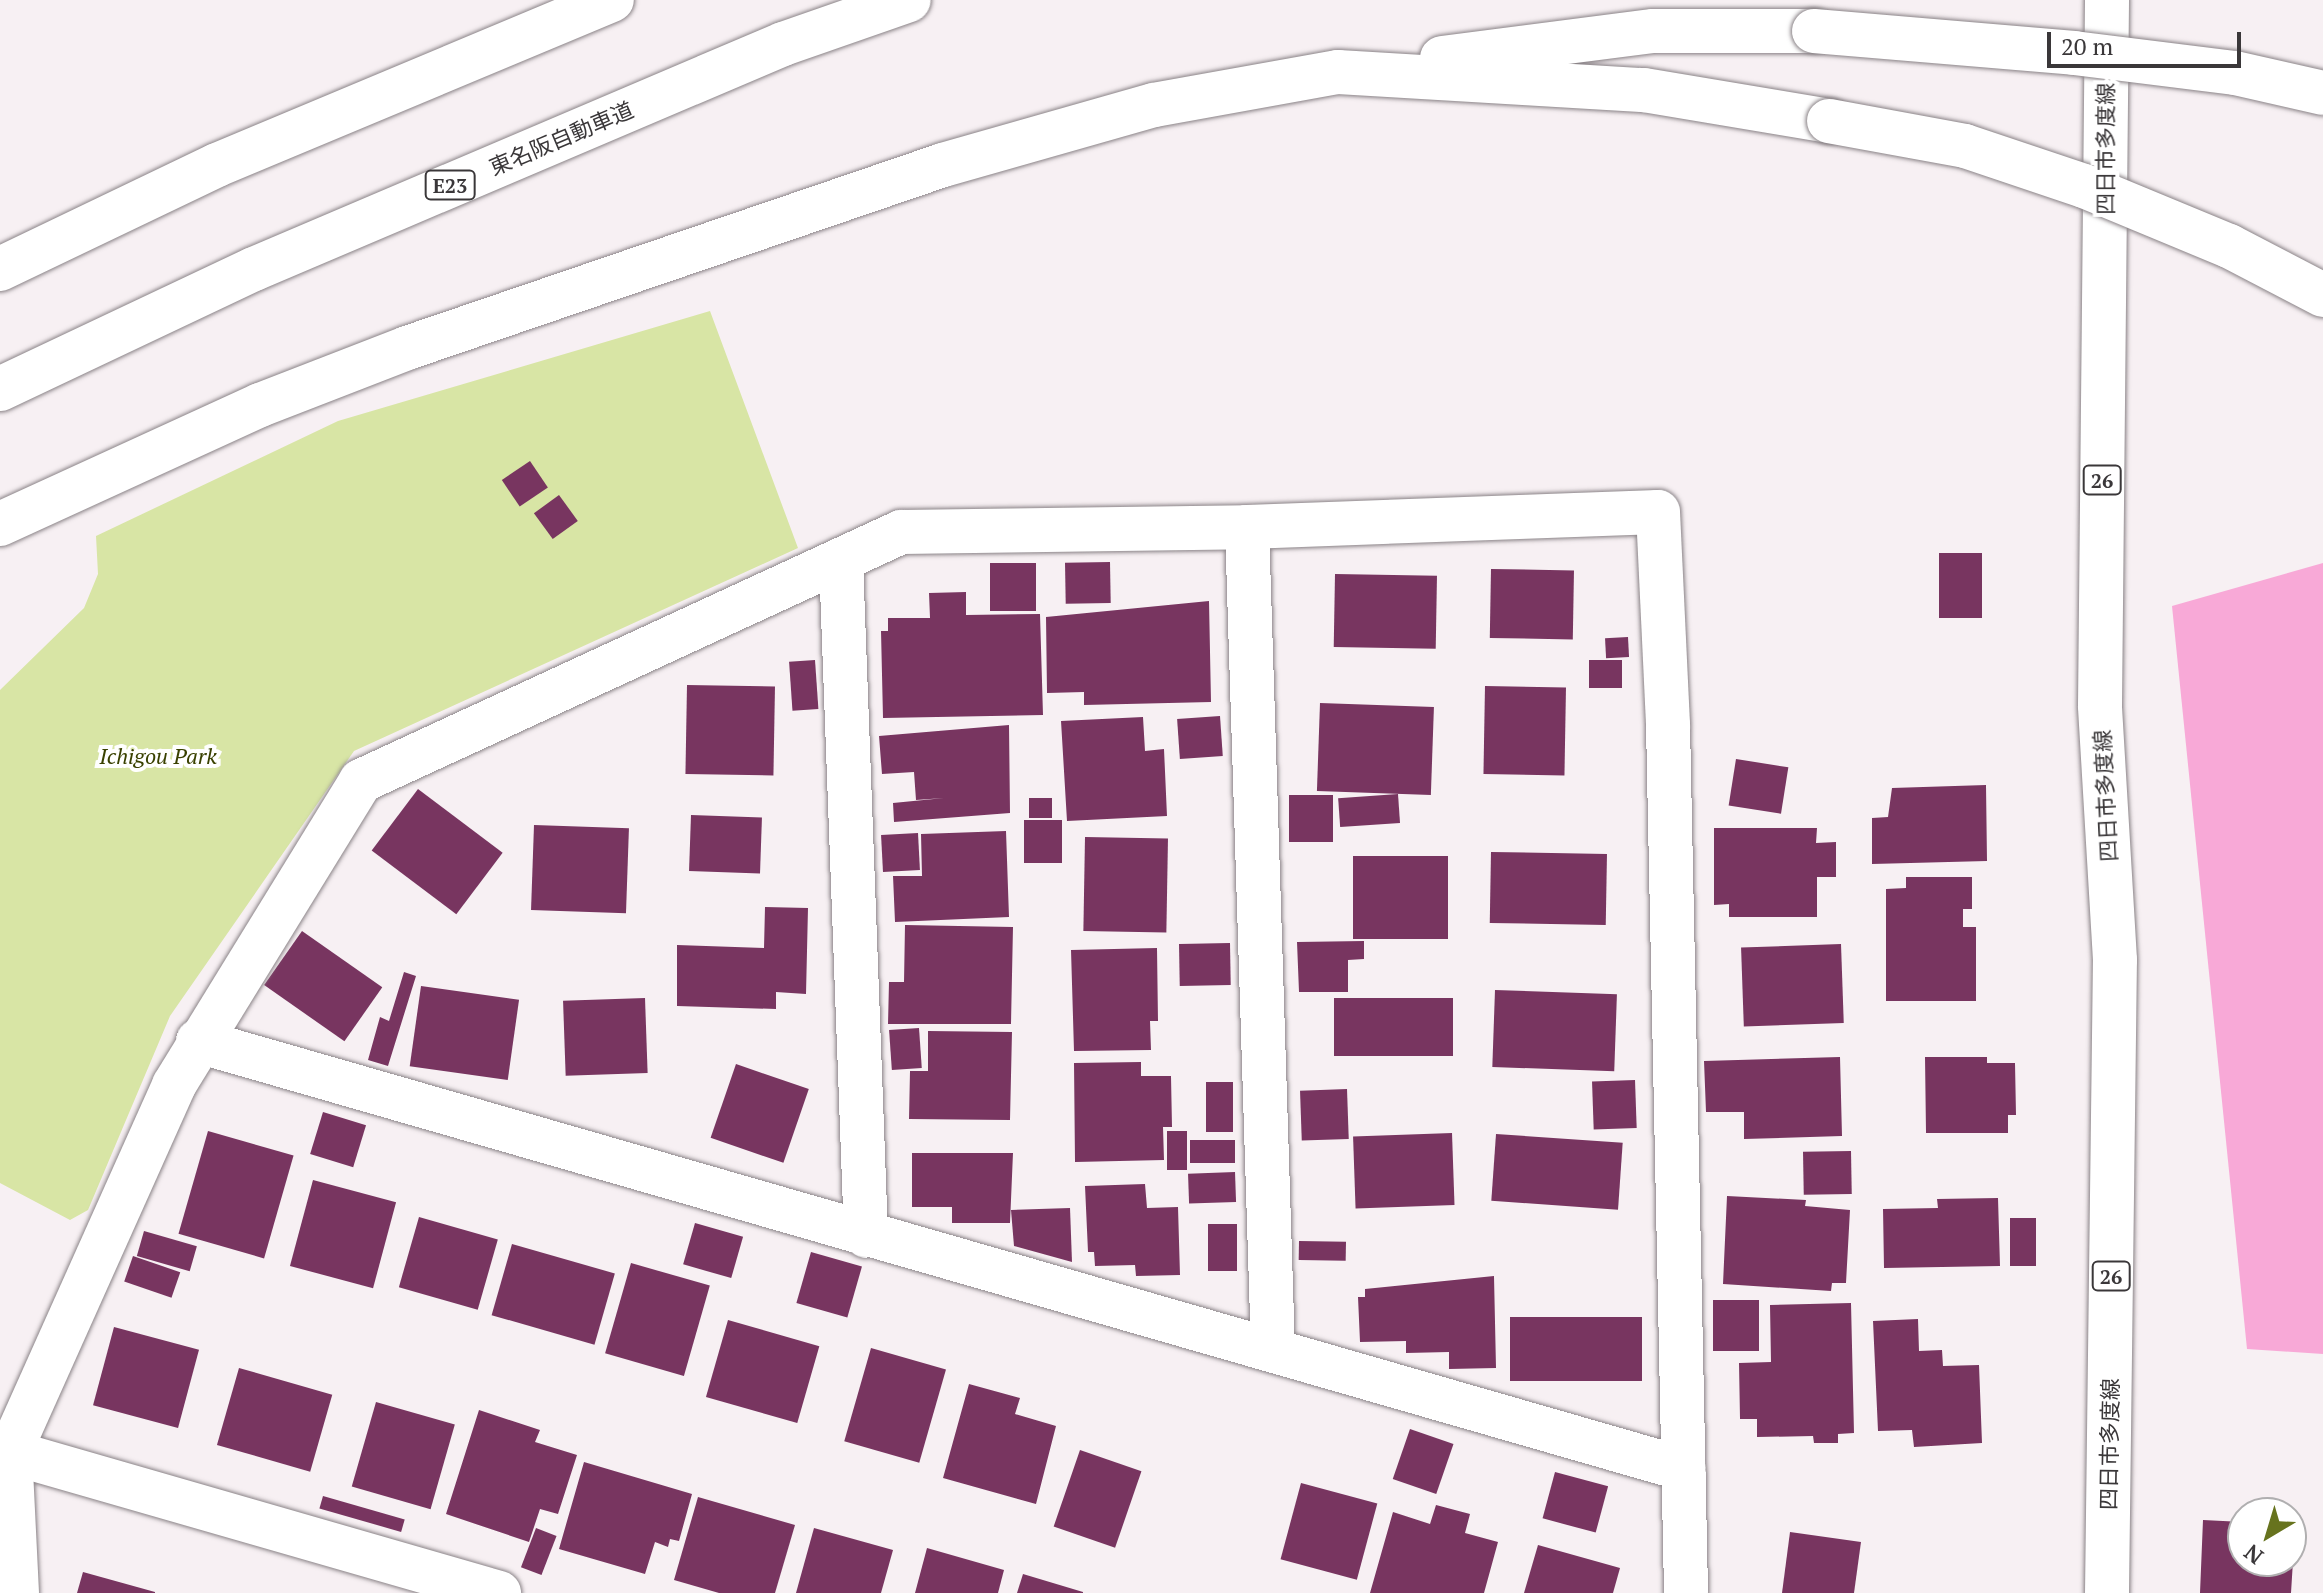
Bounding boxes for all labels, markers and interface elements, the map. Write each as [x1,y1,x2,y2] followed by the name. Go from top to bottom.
[2051,16,2245,66] scale bar
[2061,30,2113,62] text: 20 m
[2092,83,2118,215] street label: 四日市多度線
[485,96,637,180] street label: 東名阪自動車道
[424,169,476,201] road number: E23
[2082,464,2122,496] road number: 26
[2088,729,2122,863] street label: 四日市多度線
[99,743,217,769] park label: Ichigou Park
[2091,1260,2131,1292] road number: 26
[2095,1378,2123,1510] street label: 四日市多度線
[2227,1497,2307,1577] north arrow
[2238,1538,2269,1571] text: N

